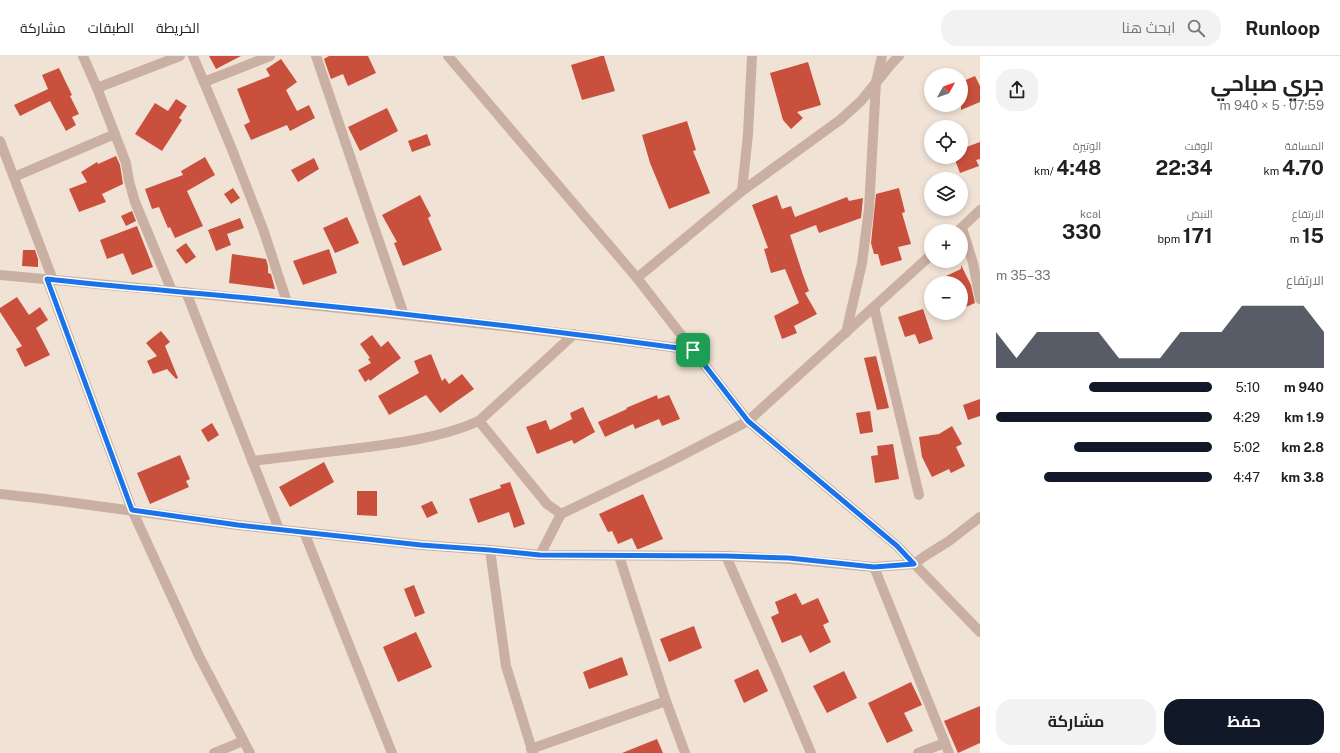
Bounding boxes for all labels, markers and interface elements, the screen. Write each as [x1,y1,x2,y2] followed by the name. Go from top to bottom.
[941,10,1221,46] search box
[1185,17,1207,39] icon: search
[1245,17,1320,39] text: Runloop
[1121,19,1175,36] text: ابحث هنا
[20,20,66,36] text: مشاركة
[88,20,134,36] text: الطبقات
[156,20,200,36] text: الخريطة
[924,68,968,112] north arrow
[924,68,968,320] map controls
[996,69,1038,111] button: share
[1211,70,1324,96] text: جري صباحي
[1220,98,1324,113] text: 07:59 · 5 × 940 m
[924,120,968,164] button: locate
[1073,140,1101,152] text: الوتيرة
[1185,140,1213,152] text: الوقت
[1285,140,1324,152] text: المسافة
[1056,156,1101,180] text: 4:48
[1156,156,1213,180] text: 22:34
[1282,156,1324,180] text: 4.70
[1034,165,1056,177] text: /km
[1264,165,1282,177] text: km
[924,172,968,216] button: layers
[1080,208,1101,220] text: kcal
[1187,208,1213,220] text: النبض
[1292,208,1324,220] text: الارتفاع
[1062,220,1101,244] text: 330
[924,224,968,268] button: +
[1183,224,1213,248] text: 171
[1302,224,1324,248] text: 15
[1158,233,1183,245] text: bpm
[1290,233,1302,245] text: m
[996,268,1050,283] text: 33–35 m
[1286,273,1324,288] text: الارتفاع
[924,276,968,320] button: −
[676,333,710,367] pin
[682,339,704,361] icon: arrive
[1235,380,1260,395] text: 5:10
[1284,380,1324,395] text: 940 m
[1233,410,1260,425] text: 4:29
[1284,410,1324,425] text: 1.9 km
[1233,440,1260,455] text: 5:02
[1281,440,1324,455] text: 2.8 km
[1233,470,1260,485] text: 4:47
[1281,470,1324,485] text: 3.8 km
[996,699,1156,745] button: مشاركة
[1164,699,1324,745] button: حفظ

